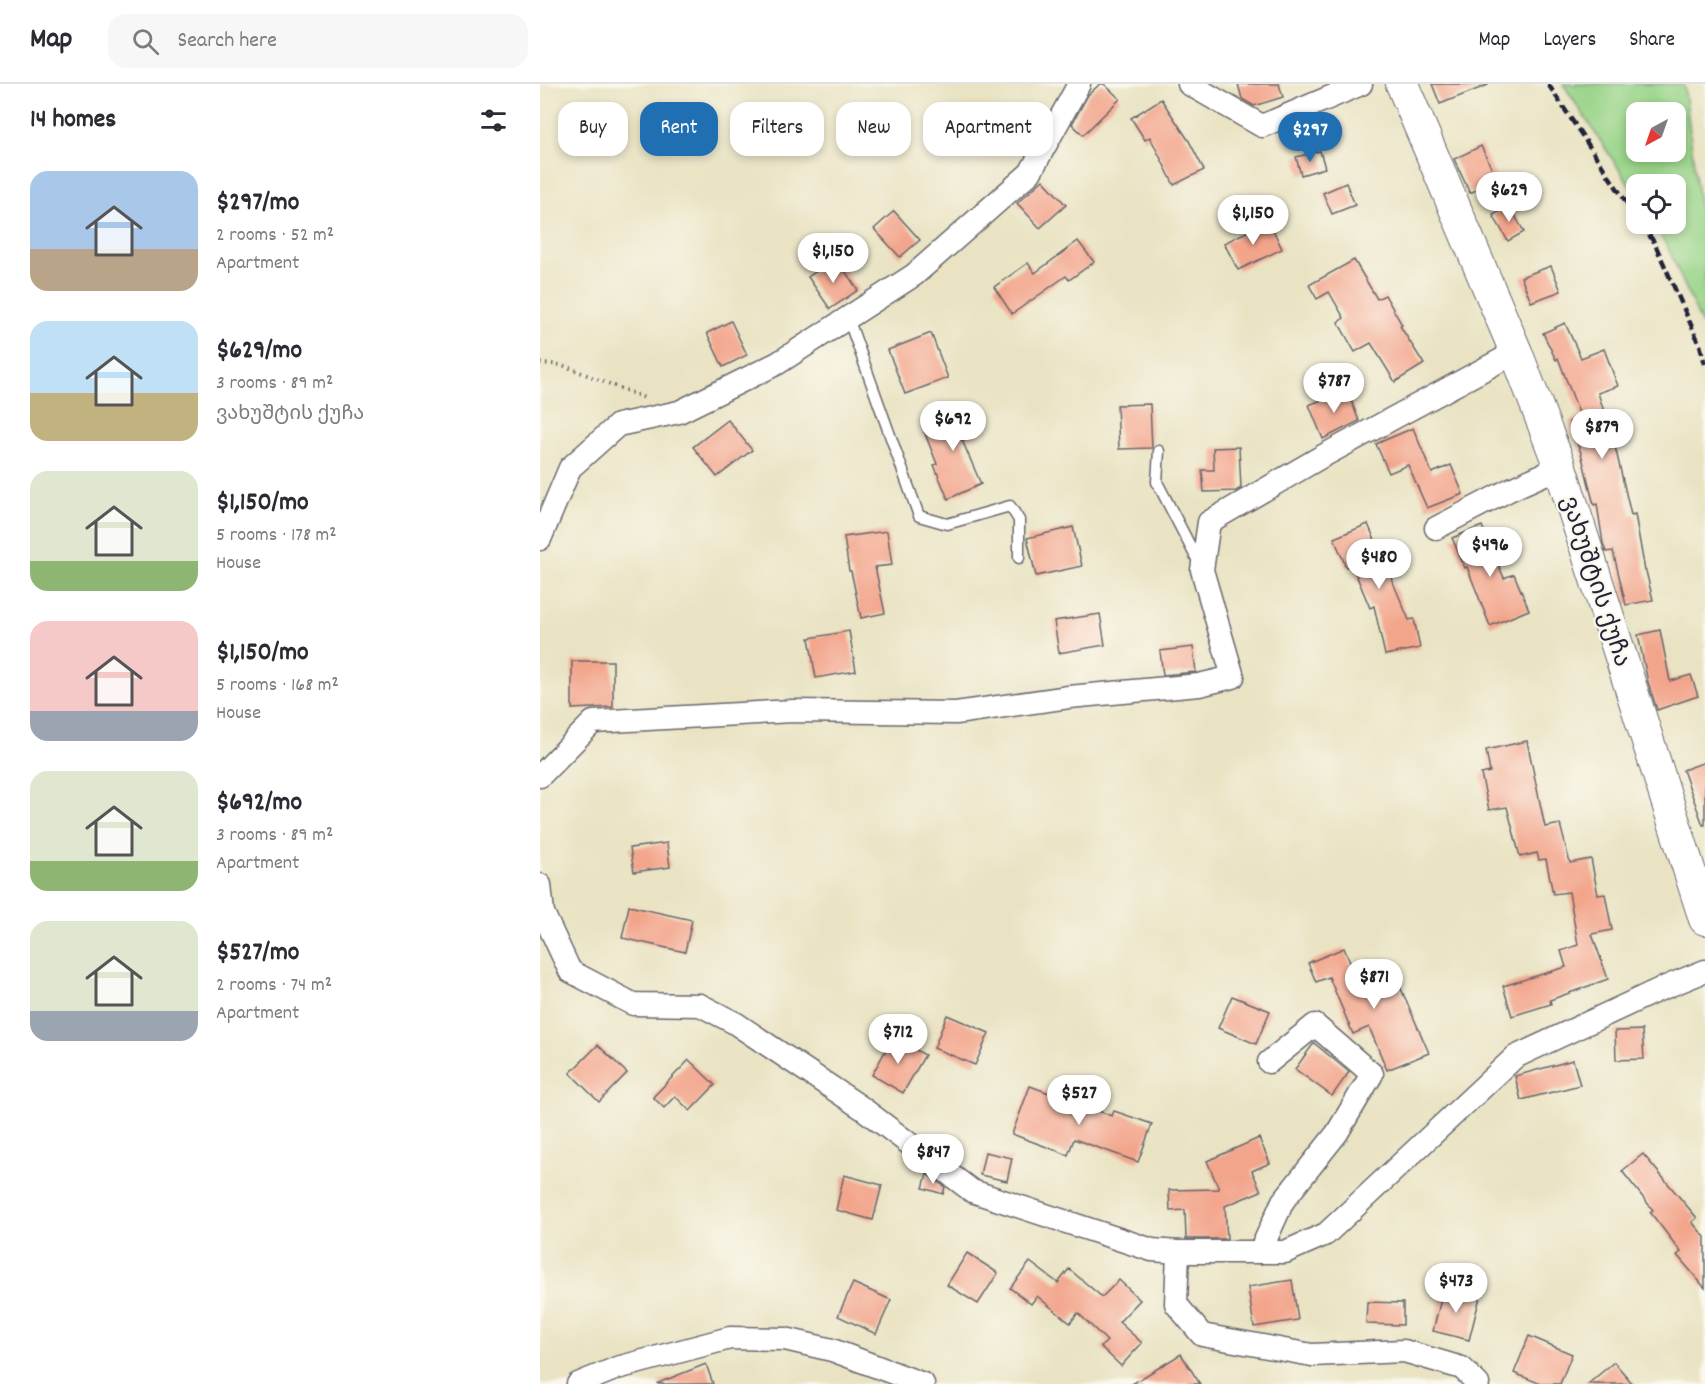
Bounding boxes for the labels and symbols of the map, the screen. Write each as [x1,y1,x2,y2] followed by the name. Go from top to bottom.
[1626,102,1686,162] north arrow
[1274,112,1346,163] pin: $297
[1473,172,1545,223] pin: $629
[1204,195,1302,246] pin: $1,150
[784,233,882,284] pin: $1,150
[1298,363,1370,414] pin: $787
[917,401,989,452] pin: $692
[1566,409,1638,460] pin: $879
[1550,492,1638,672] street label: ვახუშტის ქუჩა
[1454,527,1526,578] pin: $496
[1343,539,1415,590] pin: $480
[1338,959,1410,1010] pin: $871
[862,1014,934,1065] pin: $712
[1043,1075,1115,1126] pin: $527
[897,1134,969,1185] pin: $847
[1420,1263,1492,1314] pin: $473

